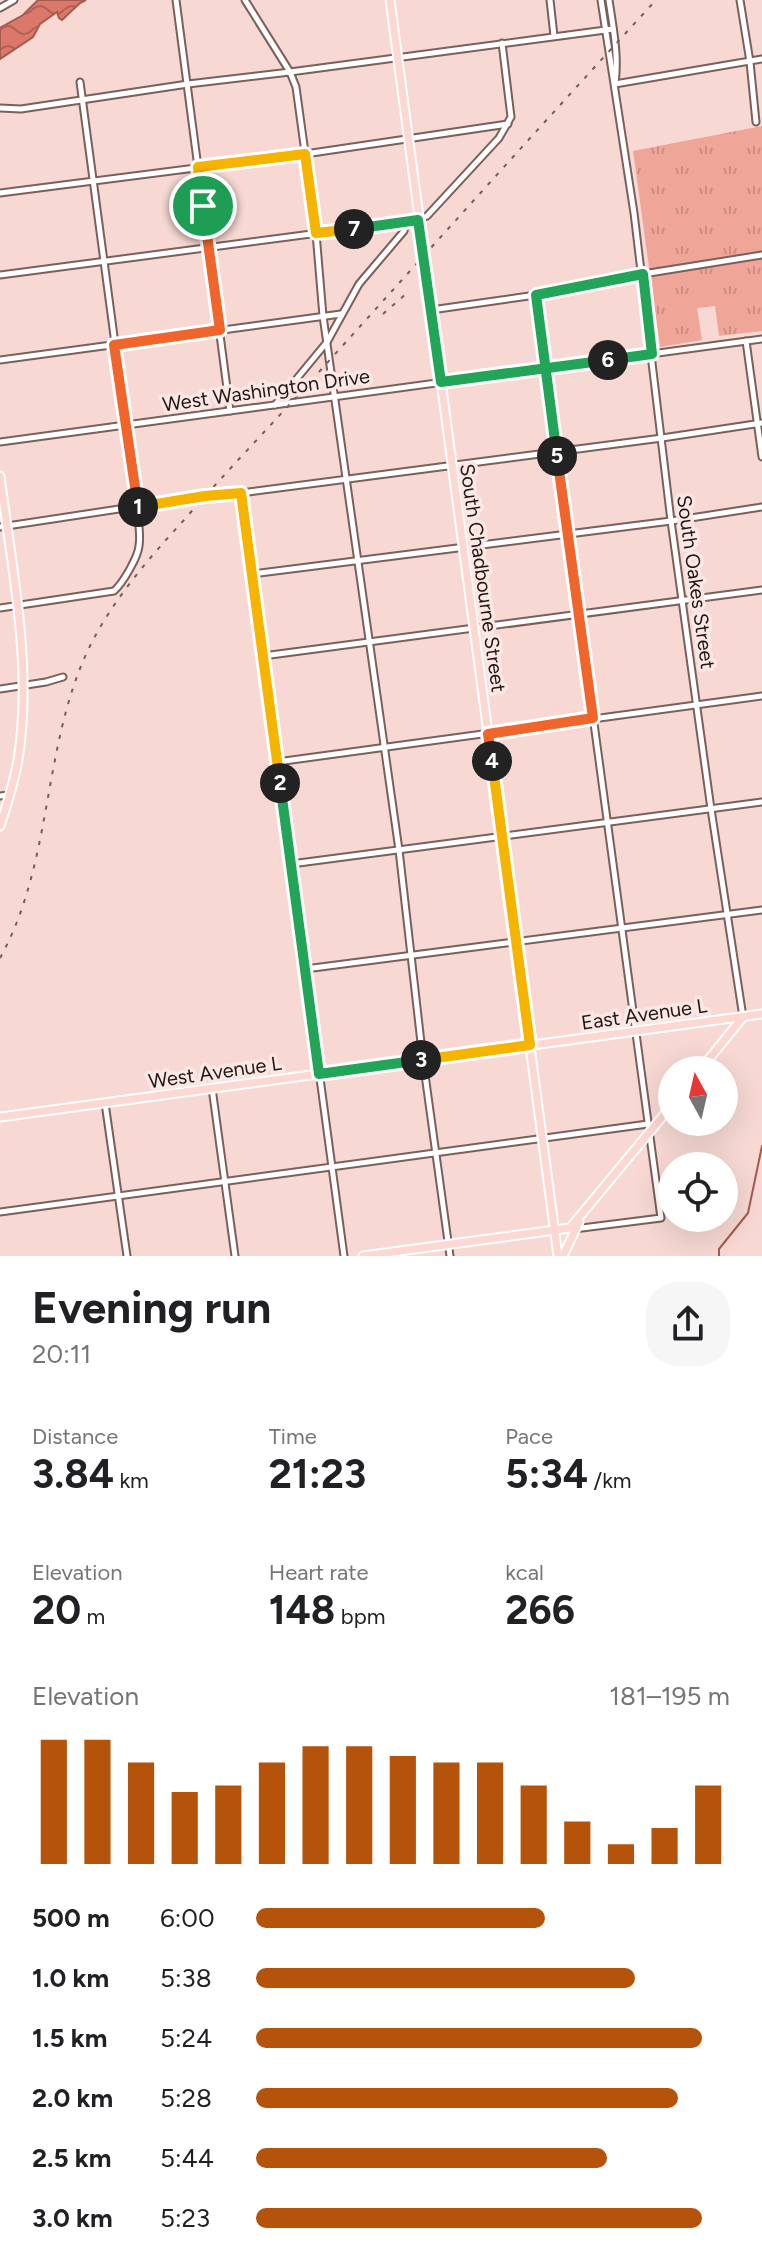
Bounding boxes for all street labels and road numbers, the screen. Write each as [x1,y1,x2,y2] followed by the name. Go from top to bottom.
[161,364,371,416] street label: West Washington Drive
[455,462,511,694] street label: South Chadbourne Street
[672,494,720,670] street label: South Oakes Street
[580,993,709,1035] street label: East Avenue L
[147,1051,284,1093] street label: West Avenue L

